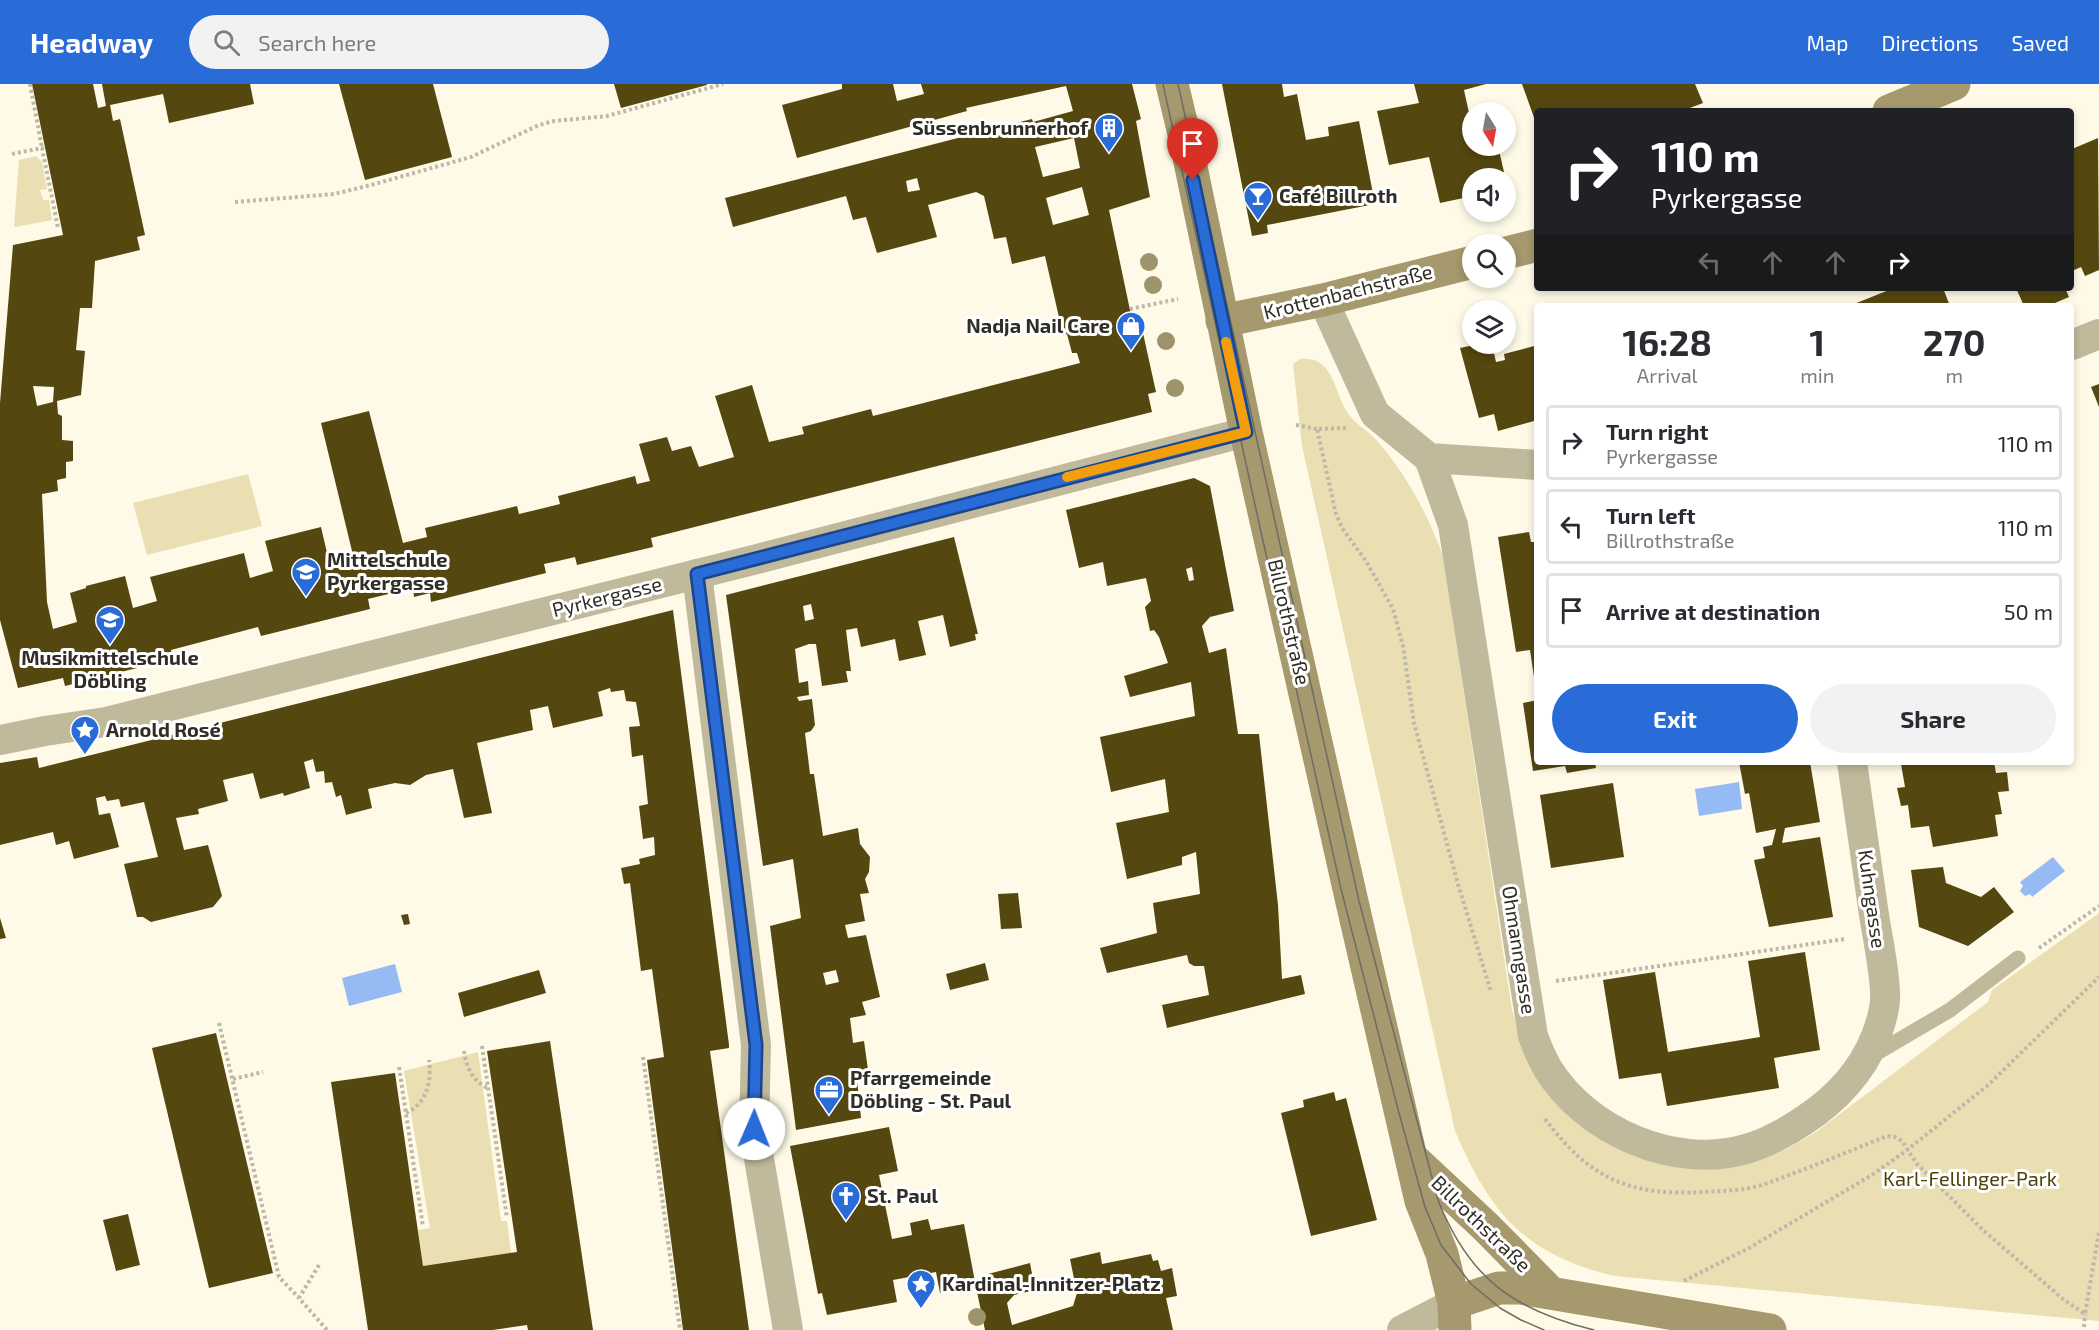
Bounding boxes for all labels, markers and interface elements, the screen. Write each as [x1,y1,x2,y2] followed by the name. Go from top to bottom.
[189,15,609,69] search box
[30,25,153,59] text: Headway
[210,26,243,59] icon: search
[258,29,376,55] text: Search here
[1806,30,1849,55] text: Map
[1882,30,1978,55] text: Directions
[2011,30,2069,55] text: Saved
[1462,102,1516,156] north arrow
[1462,102,1516,354] map controls
[1093,112,1125,154] building icon: Süssenbrunnerhof
[912,115,1089,139] place label: Süssenbrunnerhof
[1167,118,1218,180] pin
[1176,127,1209,160] icon: arrive
[1651,130,1760,180] text: 110 m
[1552,132,1630,210] icon: right
[1462,168,1516,222] button: sound
[1242,180,1274,222] bar icon: Café Billroth
[1651,181,1802,213] text: Pyrkergasse
[1279,183,1398,207] place label: Café Billroth
[1462,234,1516,288] button: search
[1693,246,1726,279] icon: left
[1756,246,1789,279] icon: ahead
[1819,246,1852,279] icon: ahead
[1882,246,1915,279] icon: right
[1261,258,1435,324] street label: Krottenbachstraße
[1462,300,1516,354] button: layers
[1115,310,1147,352] shop icon: Nadja Nail Care
[966,313,1110,337] place label: Nadja Nail Care
[1622,320,1712,363] text: 16:28
[1810,320,1825,363] text: 1
[1923,320,1986,363] text: 270
[1637,363,1698,387] text: Arrival
[1800,363,1834,387] text: min
[1945,363,1963,387] text: m
[1606,418,1708,444] text: Turn right
[1555,426,1588,459] icon: right
[1998,430,2053,456] text: 110 m
[1606,444,1718,468] text: Pyrkergasse
[1606,502,1695,528] text: Turn left
[1555,510,1588,543] icon: left
[1998,514,2053,540] text: 110 m
[1606,528,1735,552] text: Billrothstraße
[327,547,448,595] place label: Mittelschule Pyrkergasse
[290,556,322,598] school or university icon: Mittelschule Pyrkergasse
[1264,556,1316,687] street label: Billrothstraße
[549,571,664,621] street label: Pyrkergasse
[1555,594,1588,627] icon: arrive
[1606,598,1820,624] text: Arrive at destination
[2004,598,2053,624] text: 50 m
[94,604,126,646] school or university icon: Musikmittelschule Döbling
[21,645,199,692] place label: Musikmittelschule Döbling
[1552,684,1798,753] button: Exit
[1810,684,2056,753] button: Share
[69,714,101,756] place icon: Arnold Rosé
[106,717,221,741] place label: Arnold Rosé
[1854,848,1892,950] street label: Kuhngasse
[1498,884,1542,1016] street label: Ohmanngasse
[850,1065,1012,1112] place label: Pfarrgemeinde Döbling - St. Paul
[813,1074,845,1116] office icon: Pfarrgemeinde Döbling - St. Paul
[722,1097,786,1161] position arrow
[1883,1166,2057,1190] park label: Karl-Fellinger-Park
[1427,1170,1536,1277] street label: Billrothstraße
[830,1180,862,1222] church icon: St. Paul
[867,1183,939,1207] place label: St. Paul
[905,1268,937,1310] place icon: Kardinal-Innitzer-Platz
[942,1271,1161,1295] place label: Kardinal-Innitzer-Platz

